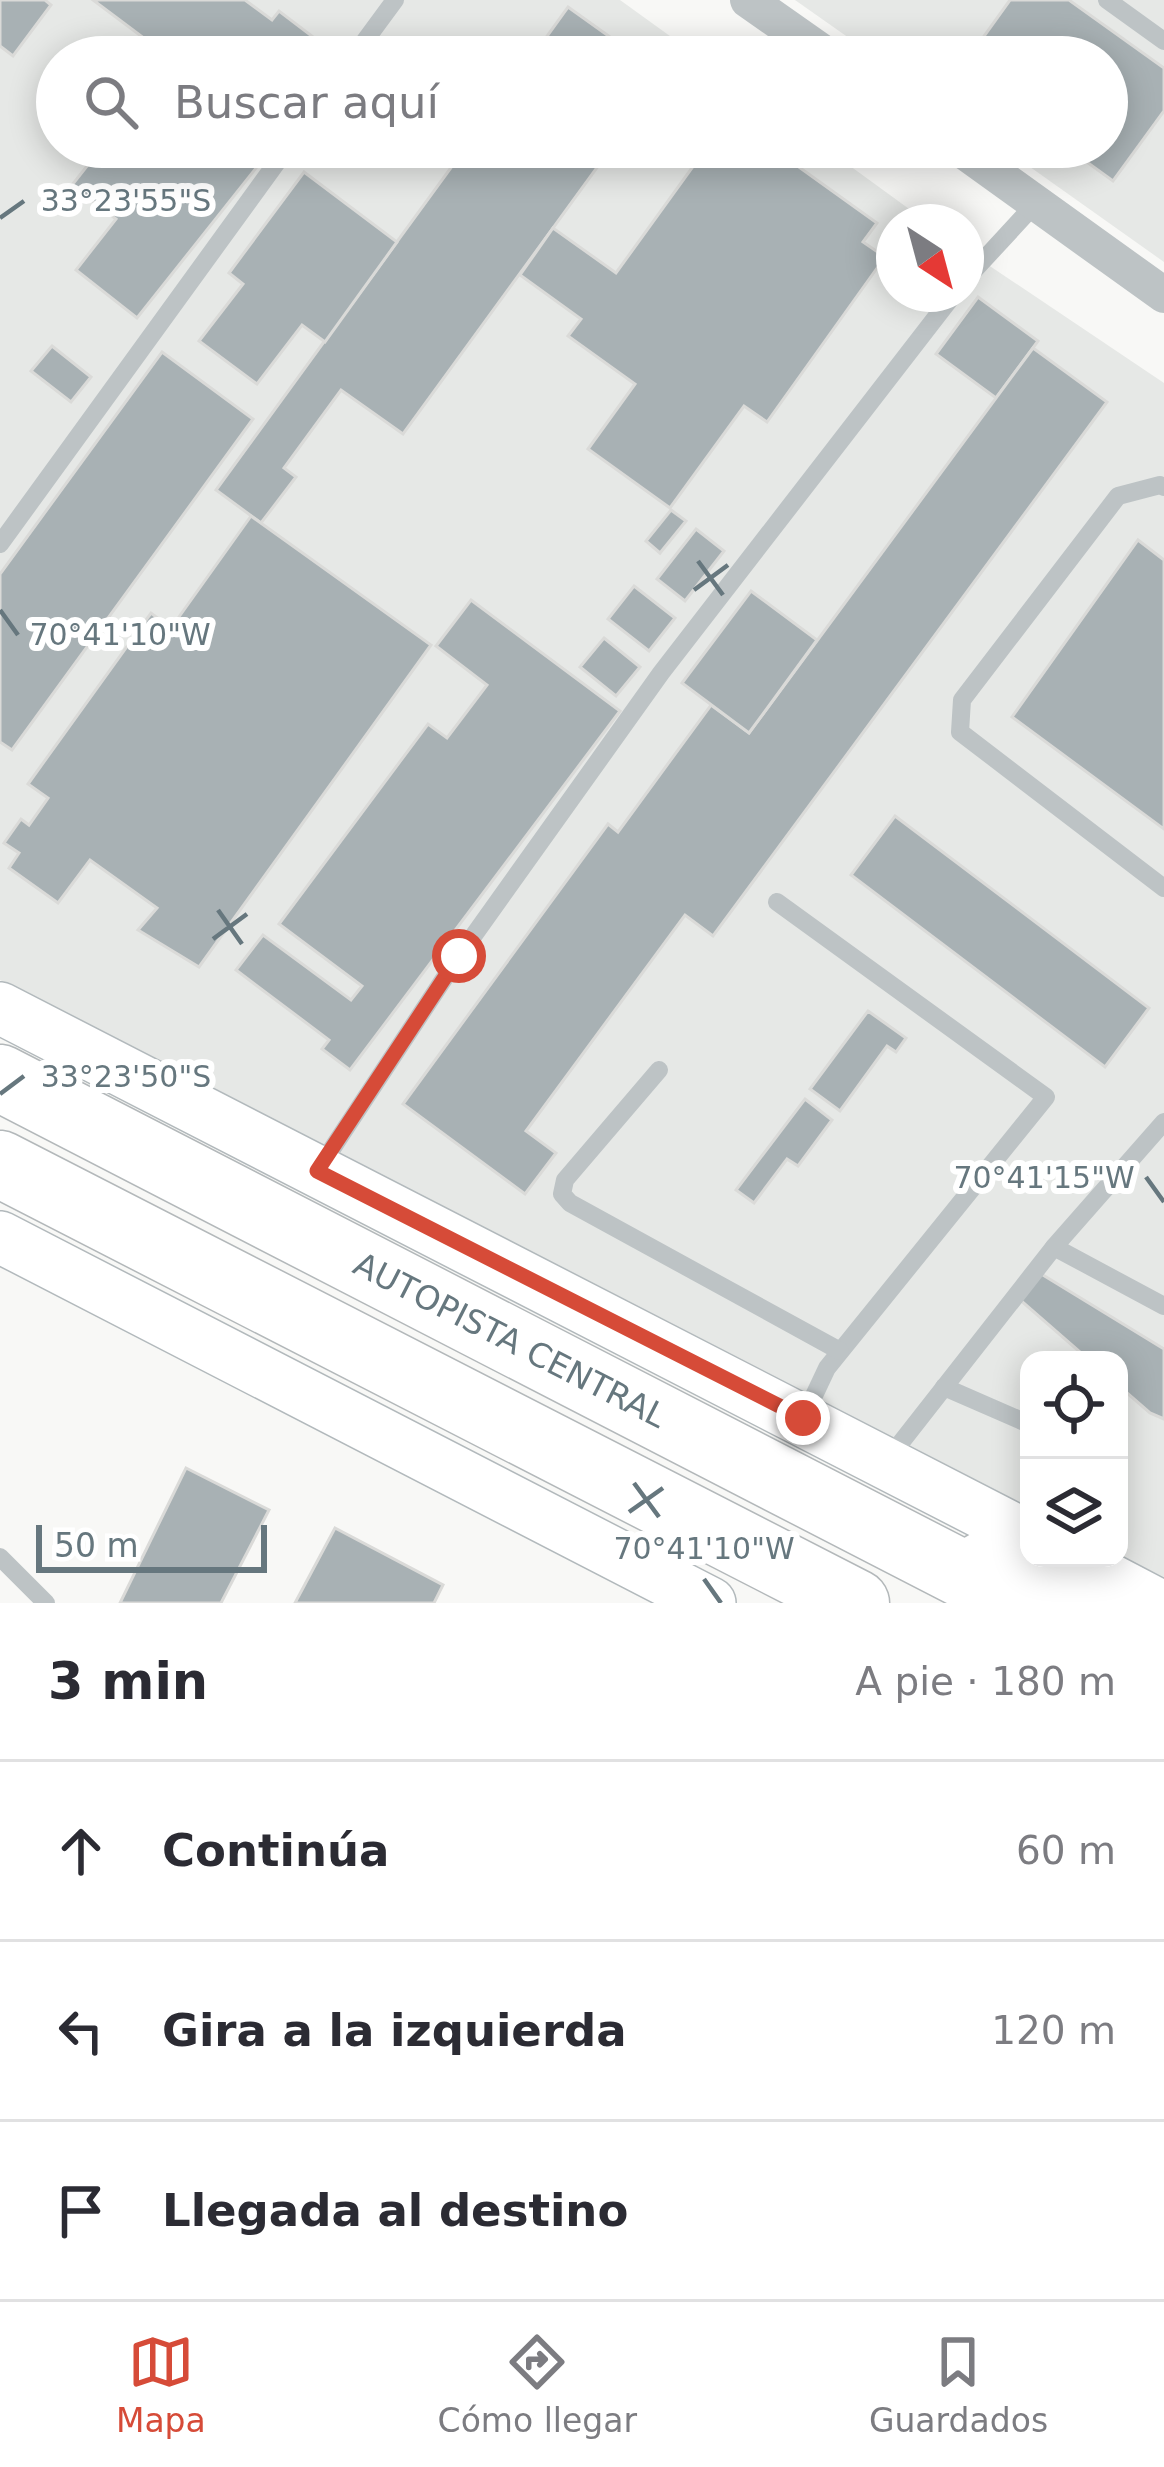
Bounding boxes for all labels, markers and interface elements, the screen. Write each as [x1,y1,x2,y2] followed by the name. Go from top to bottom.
[36,36,1128,168] search box
[78,69,144,135] icon: search
[174,76,439,129] text: Buscar aquí
[41,183,211,218] text: 33°23'55"S
[876,204,984,312] north arrow
[29,617,211,652] text: 70°41'10"W
[432,929,486,983] route start
[41,1059,211,1094] text: 33°23'50"S
[953,1160,1135,1195] text: 70°41'15"W
[347,1244,673,1436] street label: AUTOPISTA CENTRAL
[1020,1351,1128,1567] map controls
[1020,1351,1128,1459] button: locate
[776,1391,830,1445] route end
[1020,1459,1128,1567] button: layers
[36,1519,267,1572] scale bar
[54,1526,139,1565] text: 50 m
[613,1531,795,1566] text: 70°41'10"W
[48,1652,208,1711] text: 3 min
[855,1659,1116,1704] text: A pie · 180 m
[48,1818,114,1884] icon: ahead
[162,1824,389,1877] text: Continúa
[1016,1828,1116,1873] text: 60 m
[48,1998,114,2064] icon: left
[162,2004,627,2057] text: Gira a la izquierda
[991,2008,1116,2053] text: 120 m
[48,2178,114,2244] icon: arrive
[162,2184,628,2237] text: Llegada al destino
[116,2329,206,2440] tab: Mapa
[438,2329,637,2440] tab: Cómo llegar
[869,2329,1048,2440] tab: Guardados

